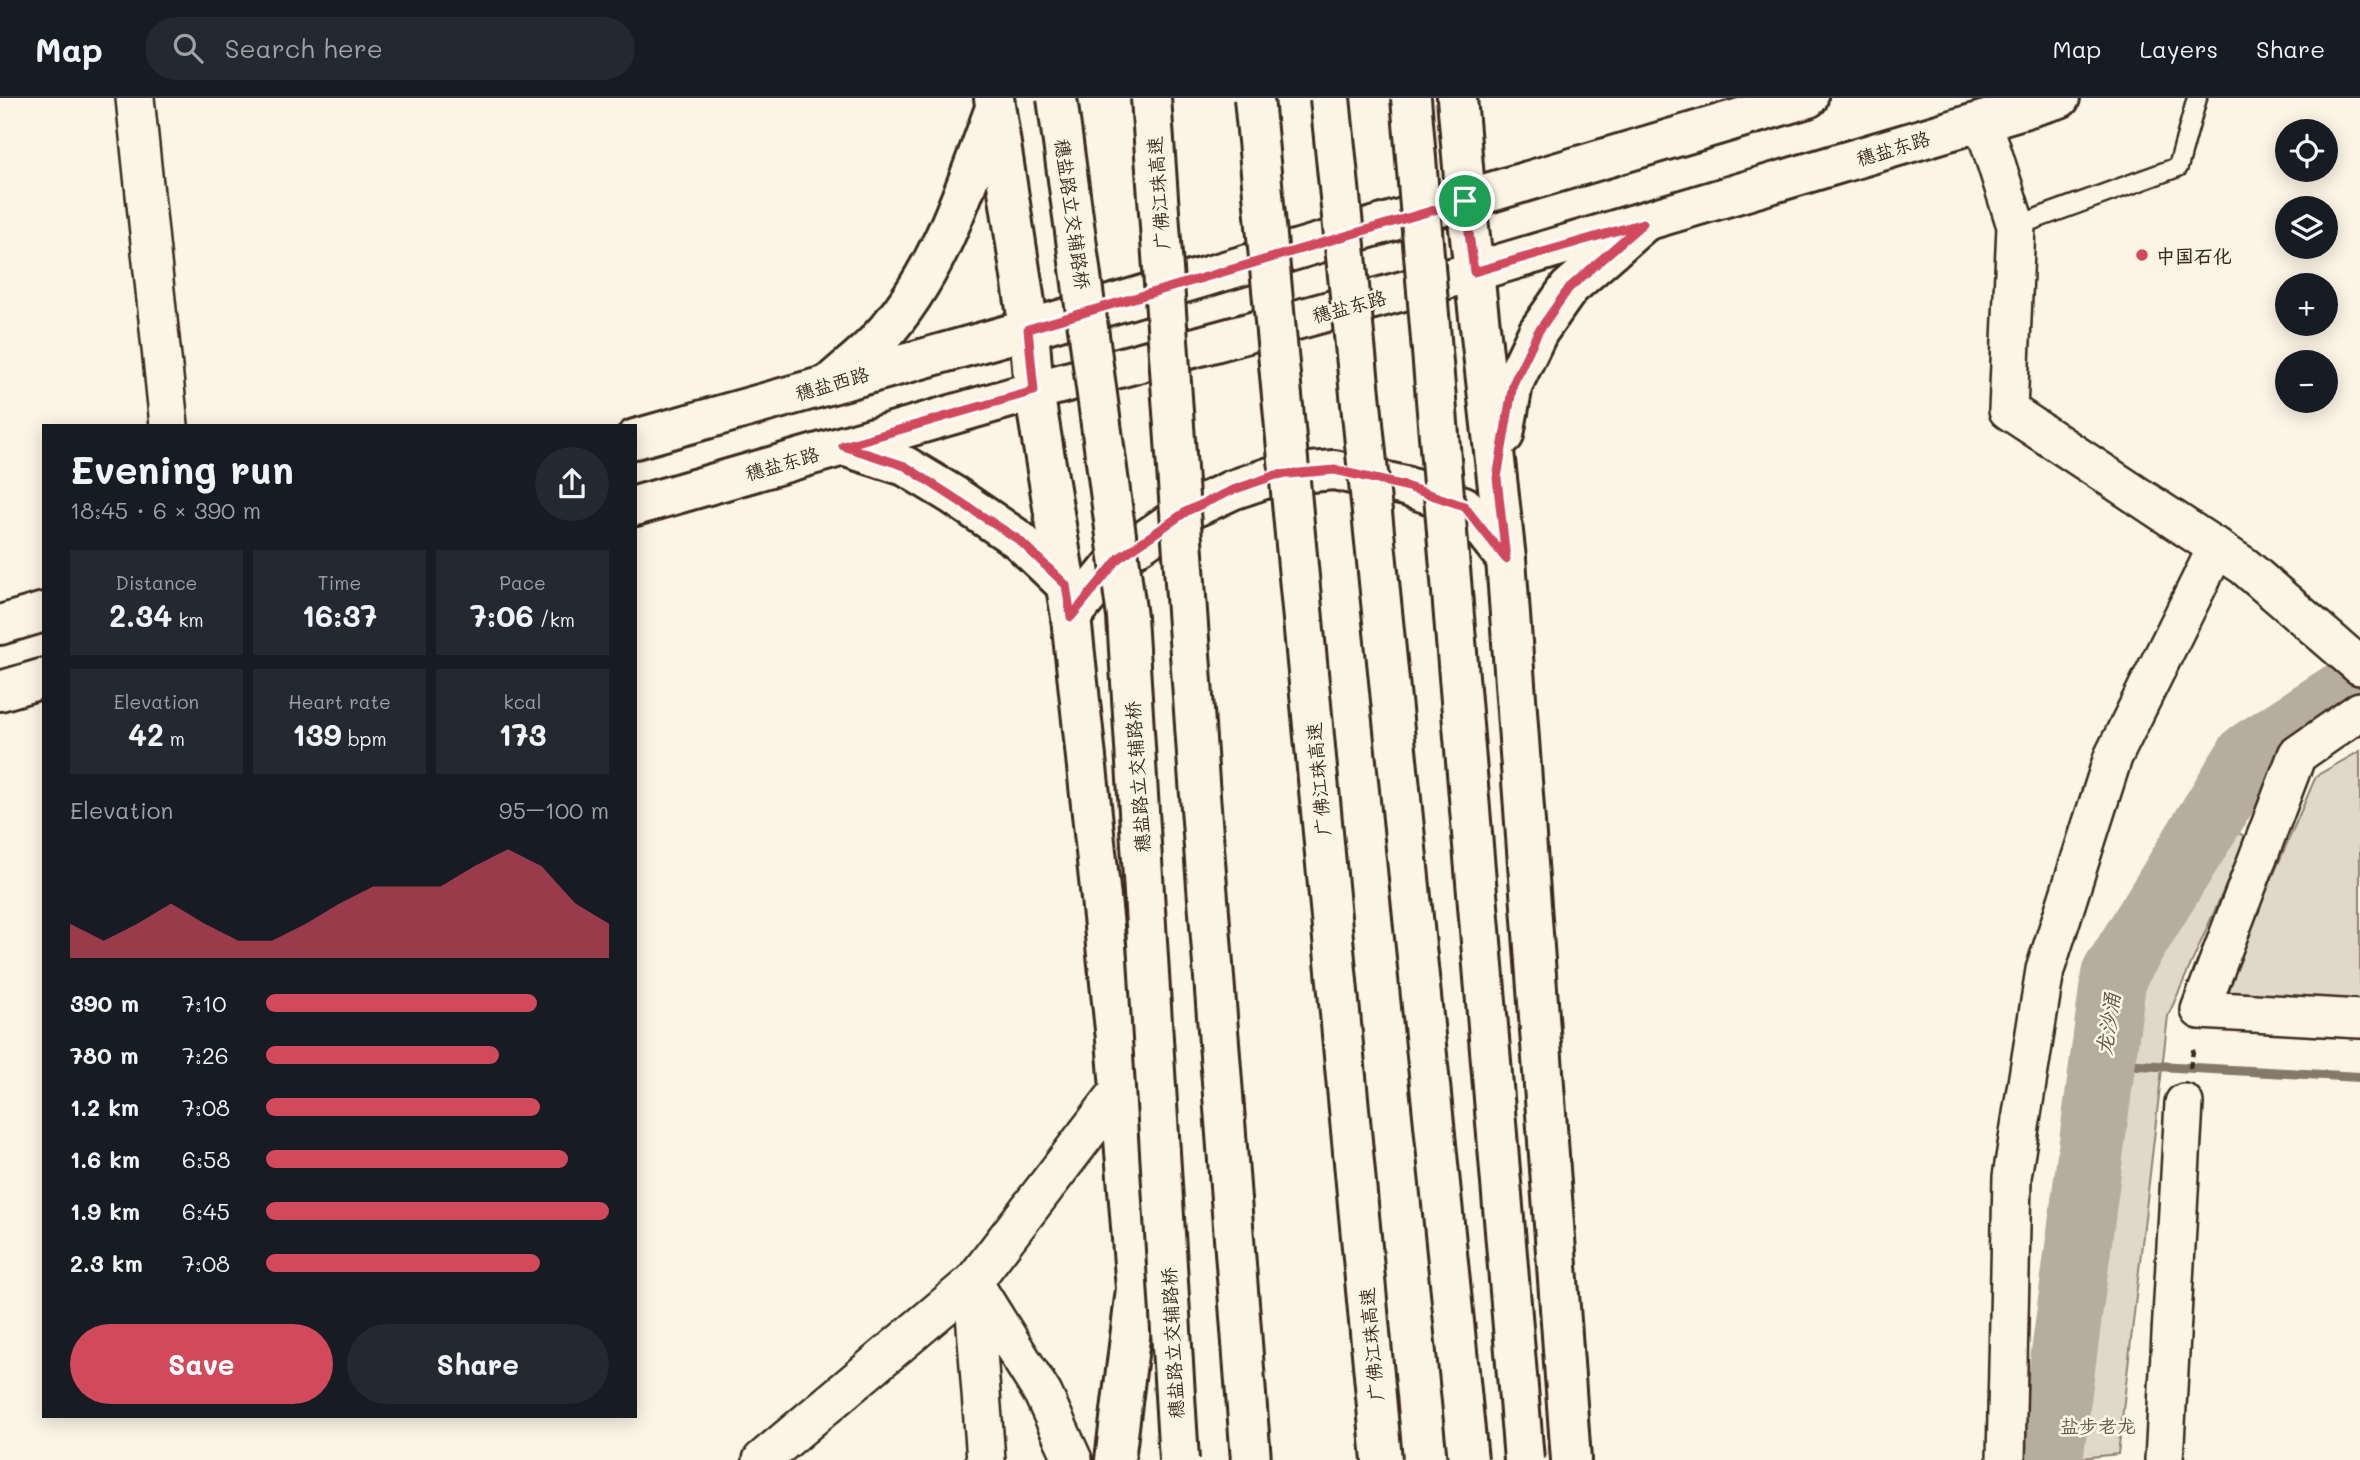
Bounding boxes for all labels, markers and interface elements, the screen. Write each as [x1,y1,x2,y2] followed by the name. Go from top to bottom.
[145,17,635,80] search box
[35,27,103,70] text: Map
[169,29,207,67] icon: search
[225,31,383,65] text: Search here
[2053,33,2101,64] text: Map
[2139,33,2218,64] text: Layers
[2256,33,2325,64] text: Share
[2275,119,2338,413] map controls
[2275,119,2338,182] button: locate
[1853,125,1933,171] street label: 穗盐东路
[1142,135,1174,251] street label: 广佛江珠高速
[1050,137,1096,291] street label: 穗盐路立交辅路桥
[1435,171,1495,231] pin
[1446,182,1484,220] icon: arrive
[2275,196,2338,259] button: layers
[2156,243,2232,268] place label: 中国石化
[2134,247,2150,263] marker: 中国石化
[2275,273,2338,336] button: +
[1309,284,1389,328] street label: 穗盐东路
[2275,350,2338,413] button: −
[792,361,872,405] street label: 穗盐西路
[742,441,822,485] street label: 穗盐东路
[70,444,294,494] text: Evening run
[535,447,609,521] button: share
[70,495,261,525] text: 18:45 · 6 × 390 m
[116,570,197,595] text: Distance
[318,570,361,595] text: Time
[499,570,546,595] text: Pace
[109,595,172,635] text: 2.34
[302,595,377,635] text: 16:37
[470,595,534,635] text: 7:06
[172,607,204,632] text: km
[534,607,575,632] text: /km
[114,689,199,714] text: Elevation
[288,689,391,714] text: Heart rate
[504,689,541,714] text: kcal
[1119,700,1155,854] street label: 穗盐路立交辅路桥
[128,714,164,754] text: 42
[292,714,342,754] text: 139
[499,714,547,754] text: 173
[1301,721,1335,837] street label: 广佛江珠高速
[164,726,185,751] text: m
[342,726,387,751] text: bpm
[70,795,173,825] text: Elevation
[499,795,609,825] text: 95–100 m
[70,988,139,1018] text: 390 m
[182,988,226,1018] text: 7:10
[2089,990,2125,1057] water label: 龙沙涌
[70,1040,138,1070] text: 780 m
[182,1040,229,1070] text: 7:26
[70,1092,139,1122] text: 1.2 km
[182,1092,230,1122] text: 7:08
[70,1144,140,1174] text: 1.6 km
[182,1144,230,1174] text: 6:58
[70,1196,140,1226] text: 1.9 km
[182,1196,230,1226] text: 6:45
[70,1248,143,1278] text: 2.3 km
[182,1248,230,1278] text: 7:08
[1156,1266,1188,1420] street label: 穗盐路立交辅路桥
[1354,1286,1388,1402] street label: 广佛江珠高速
[70,1324,333,1404] button: Save
[347,1324,609,1404] button: Share
[2060,1413,2136,1438] park label: 盐步老龙

